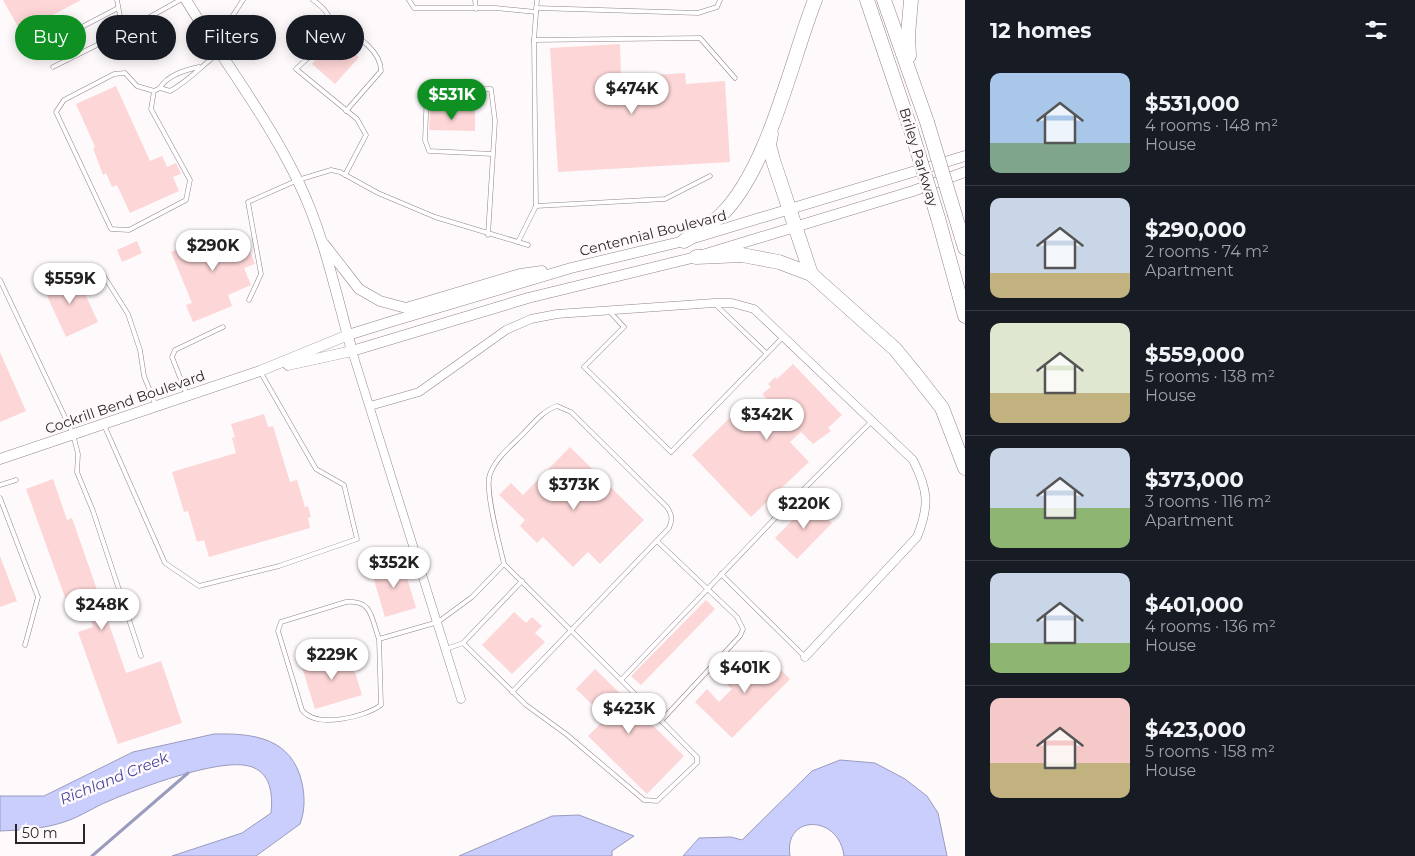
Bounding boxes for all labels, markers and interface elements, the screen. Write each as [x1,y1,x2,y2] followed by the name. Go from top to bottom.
[15,15,86,60] chip: Buy
[96,15,176,60] chip: Rent
[186,15,276,60] chip: Filters
[286,15,364,60] chip: New
[1362,16,1390,44] icon: filters
[990,18,1091,43] text: 12 homes
[597,72,667,115] pin: $474K
[417,78,487,121] pin: $531K
[606,79,658,98] text: $474K
[428,85,476,104] text: $531K
[1145,91,1239,116] text: $531,000
[1030,93,1090,153] icon: home
[895,105,943,209] street label: Briley Parkway
[1145,116,1278,135] text: 4 rooms · 148 m²
[1145,135,1196,154] text: House
[578,206,728,260] street label: Centennial Boulevard
[1145,217,1246,242] text: $290,000
[1030,218,1090,278] icon: home
[178,230,248,272] pin: $290K
[187,236,239,255] text: $290K
[1145,242,1269,261] text: 2 rooms · 74 m²
[1145,261,1234,280] text: Apartment
[35,262,105,305] pin: $559K
[44,269,96,288] text: $559K
[1145,342,1244,367] text: $559,000
[1030,343,1090,403] icon: home
[43,366,207,438] street label: Cockrill Bend Boulevard
[1145,367,1275,386] text: 5 rooms · 138 m²
[1145,386,1196,405] text: House
[732,398,802,441] pin: $342K
[741,405,793,424] text: $342K
[1145,467,1244,492] text: $373,000
[539,468,609,511] pin: $373K
[1030,468,1090,528] icon: home
[549,475,599,494] text: $373K
[769,488,839,530] pin: $220K
[1145,492,1271,511] text: 3 rooms · 116 m²
[778,494,830,513] text: $220K
[1145,511,1234,530] text: Apartment
[359,546,429,589] pin: $352K
[369,553,419,572] text: $352K
[67,588,137,631] pin: $248K
[1145,592,1244,617] text: $401,000
[1030,593,1090,653] icon: home
[75,595,129,614] text: $248K
[1145,617,1276,636] text: 4 rooms · 136 m²
[1145,636,1196,655] text: House
[297,638,367,681] pin: $229K
[306,645,358,664] text: $229K
[710,652,780,694] pin: $401K
[720,658,770,677] text: $401K
[594,692,664,735] pin: $423K
[603,699,655,718] text: $423K
[1145,717,1246,742] text: $423,000
[1030,718,1090,778] icon: home
[1145,742,1275,761] text: 5 rooms · 158 m²
[57,747,172,808] water label: Richland Creek
[1145,761,1196,780] text: House
[15,821,85,844] scale bar
[22,824,58,842] text: 50 m

